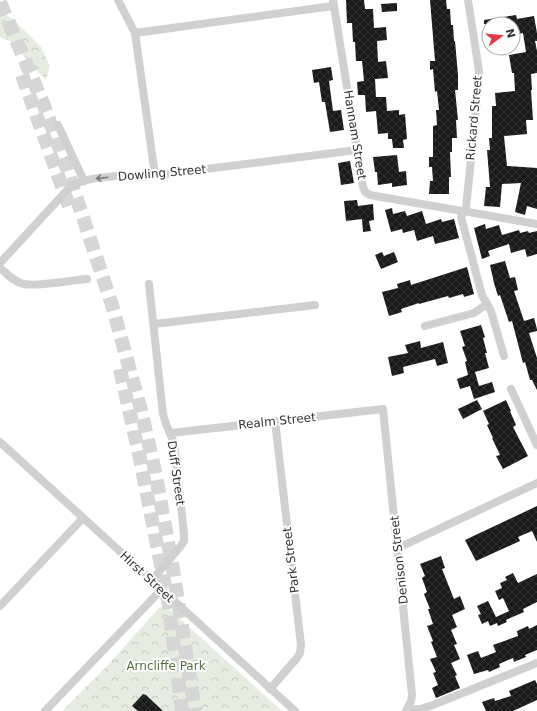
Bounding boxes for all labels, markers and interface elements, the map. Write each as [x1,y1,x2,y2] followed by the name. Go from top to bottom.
[481,16,521,56] north arrow
[503,27,518,40] text: N
[463,75,485,161] street label: Rickard Street
[341,89,369,181] street label: Hannam Street
[117,162,207,184] street label: Dowling Street
[96,175,109,182] one-way arrow
[238,410,317,432] street label: Realm Street
[165,440,188,507] street label: Duff Street
[387,515,411,605] street label: Denison Street
[280,526,302,594] street label: Park Street
[117,549,177,606] street label: Hirst Street
[126,659,206,673] park label: Arncliffe Park

